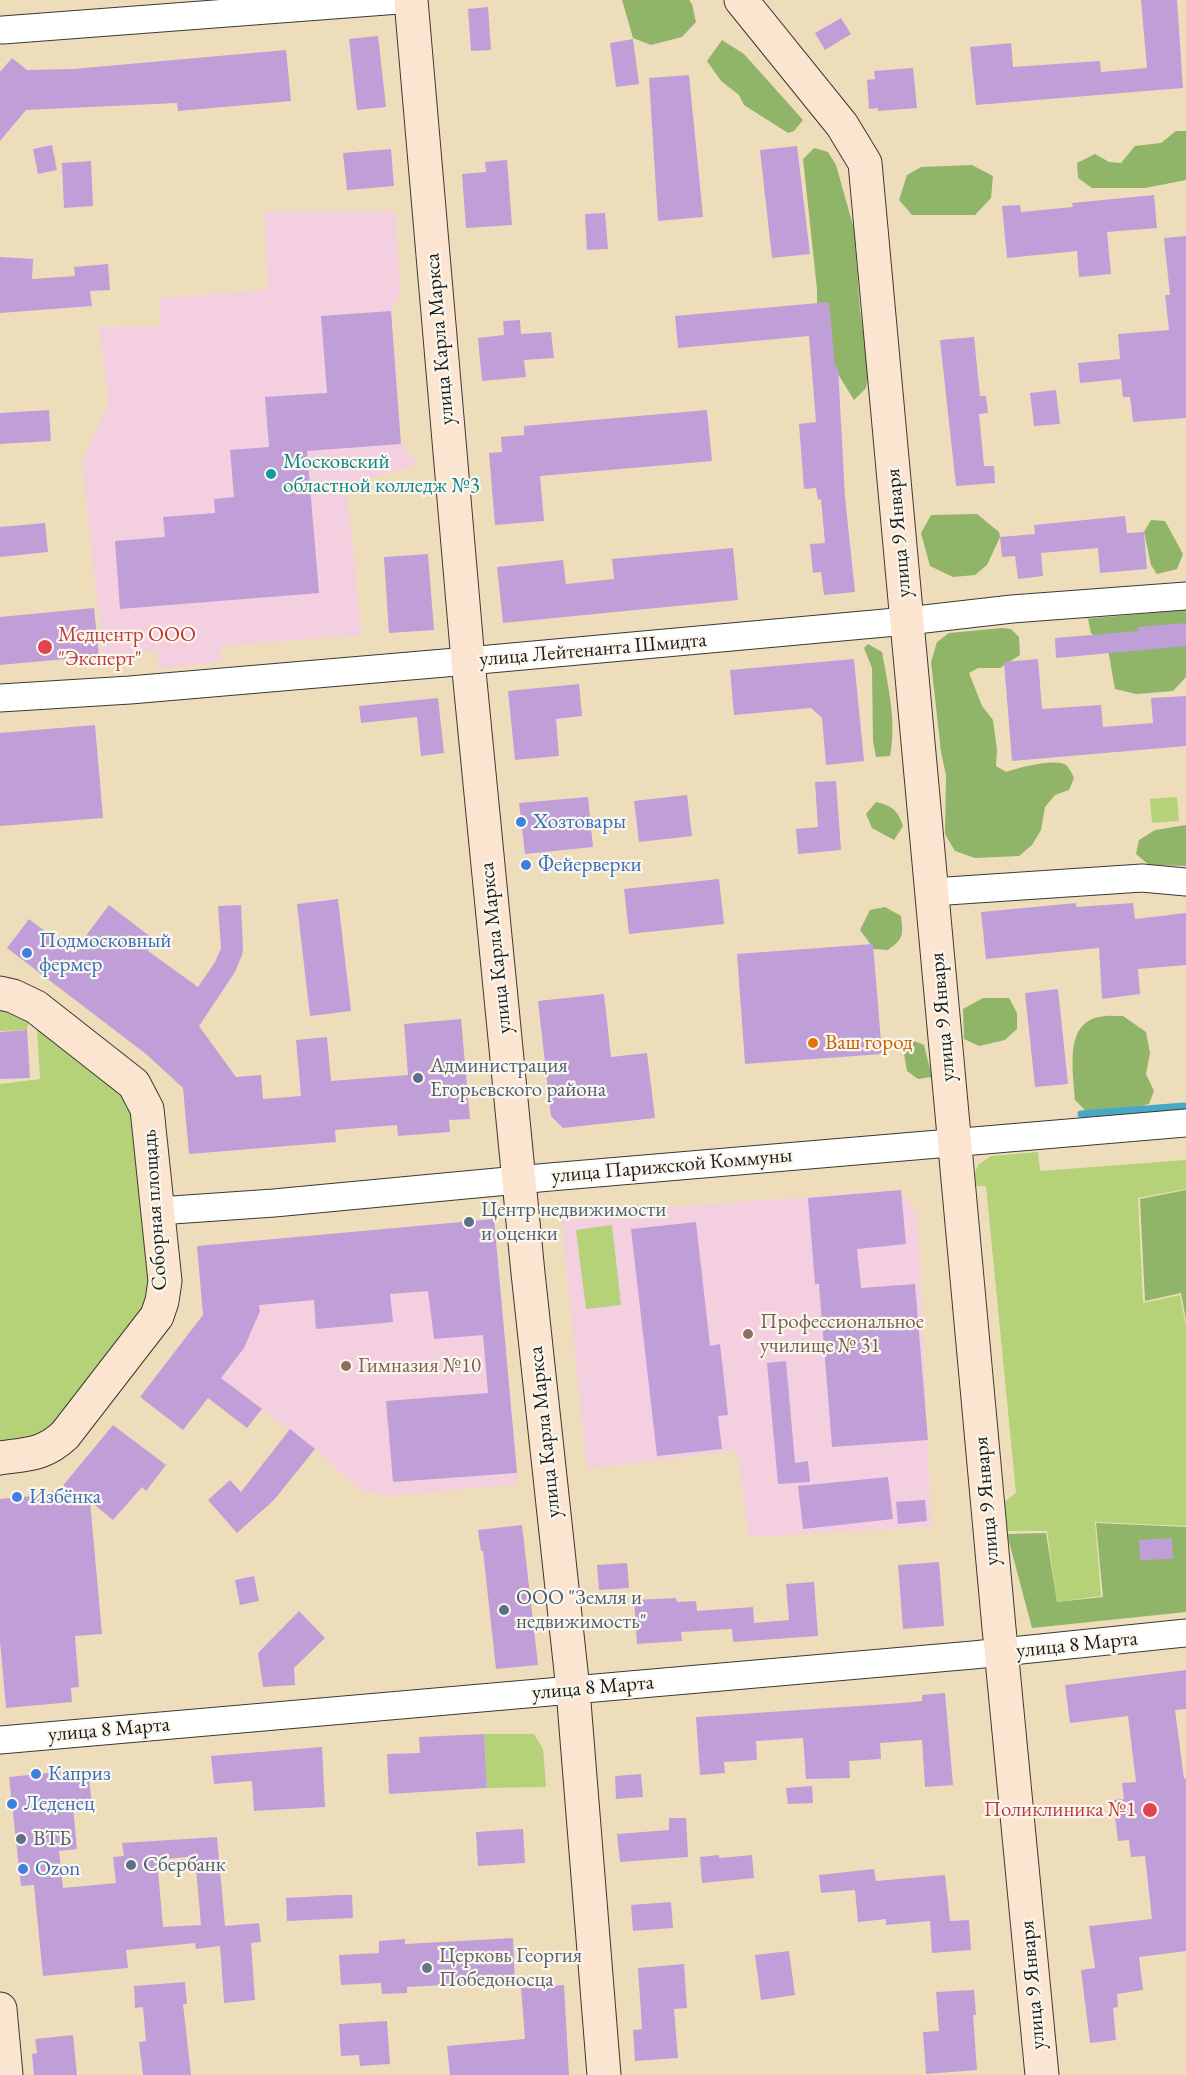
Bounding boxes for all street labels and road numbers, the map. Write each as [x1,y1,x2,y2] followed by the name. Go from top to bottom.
[420,252,460,426] street label: улица Карла Маркса
[881,467,917,599] street label: улица 9 Января
[478,628,708,672] street label: улица Лейтенанта Шмидта
[474,861,518,1035] street label: улица Карла Маркса
[925,951,961,1083] street label: улица 9 Января
[137,1129,173,1291] street label: Соборная площадь
[551,1143,793,1189] street label: улица Парижской Коммуны
[523,1345,567,1519] street label: улица Карла Маркса
[969,1435,1005,1567] street label: улица 9 Января
[1015,1626,1139,1664] street label: улица 8 Марта
[531,1670,655,1706] street label: улица 8 Марта
[47,1712,171,1748] street label: улица 8 Марта
[1015,1919,1051,2051] street label: улица 9 Января

